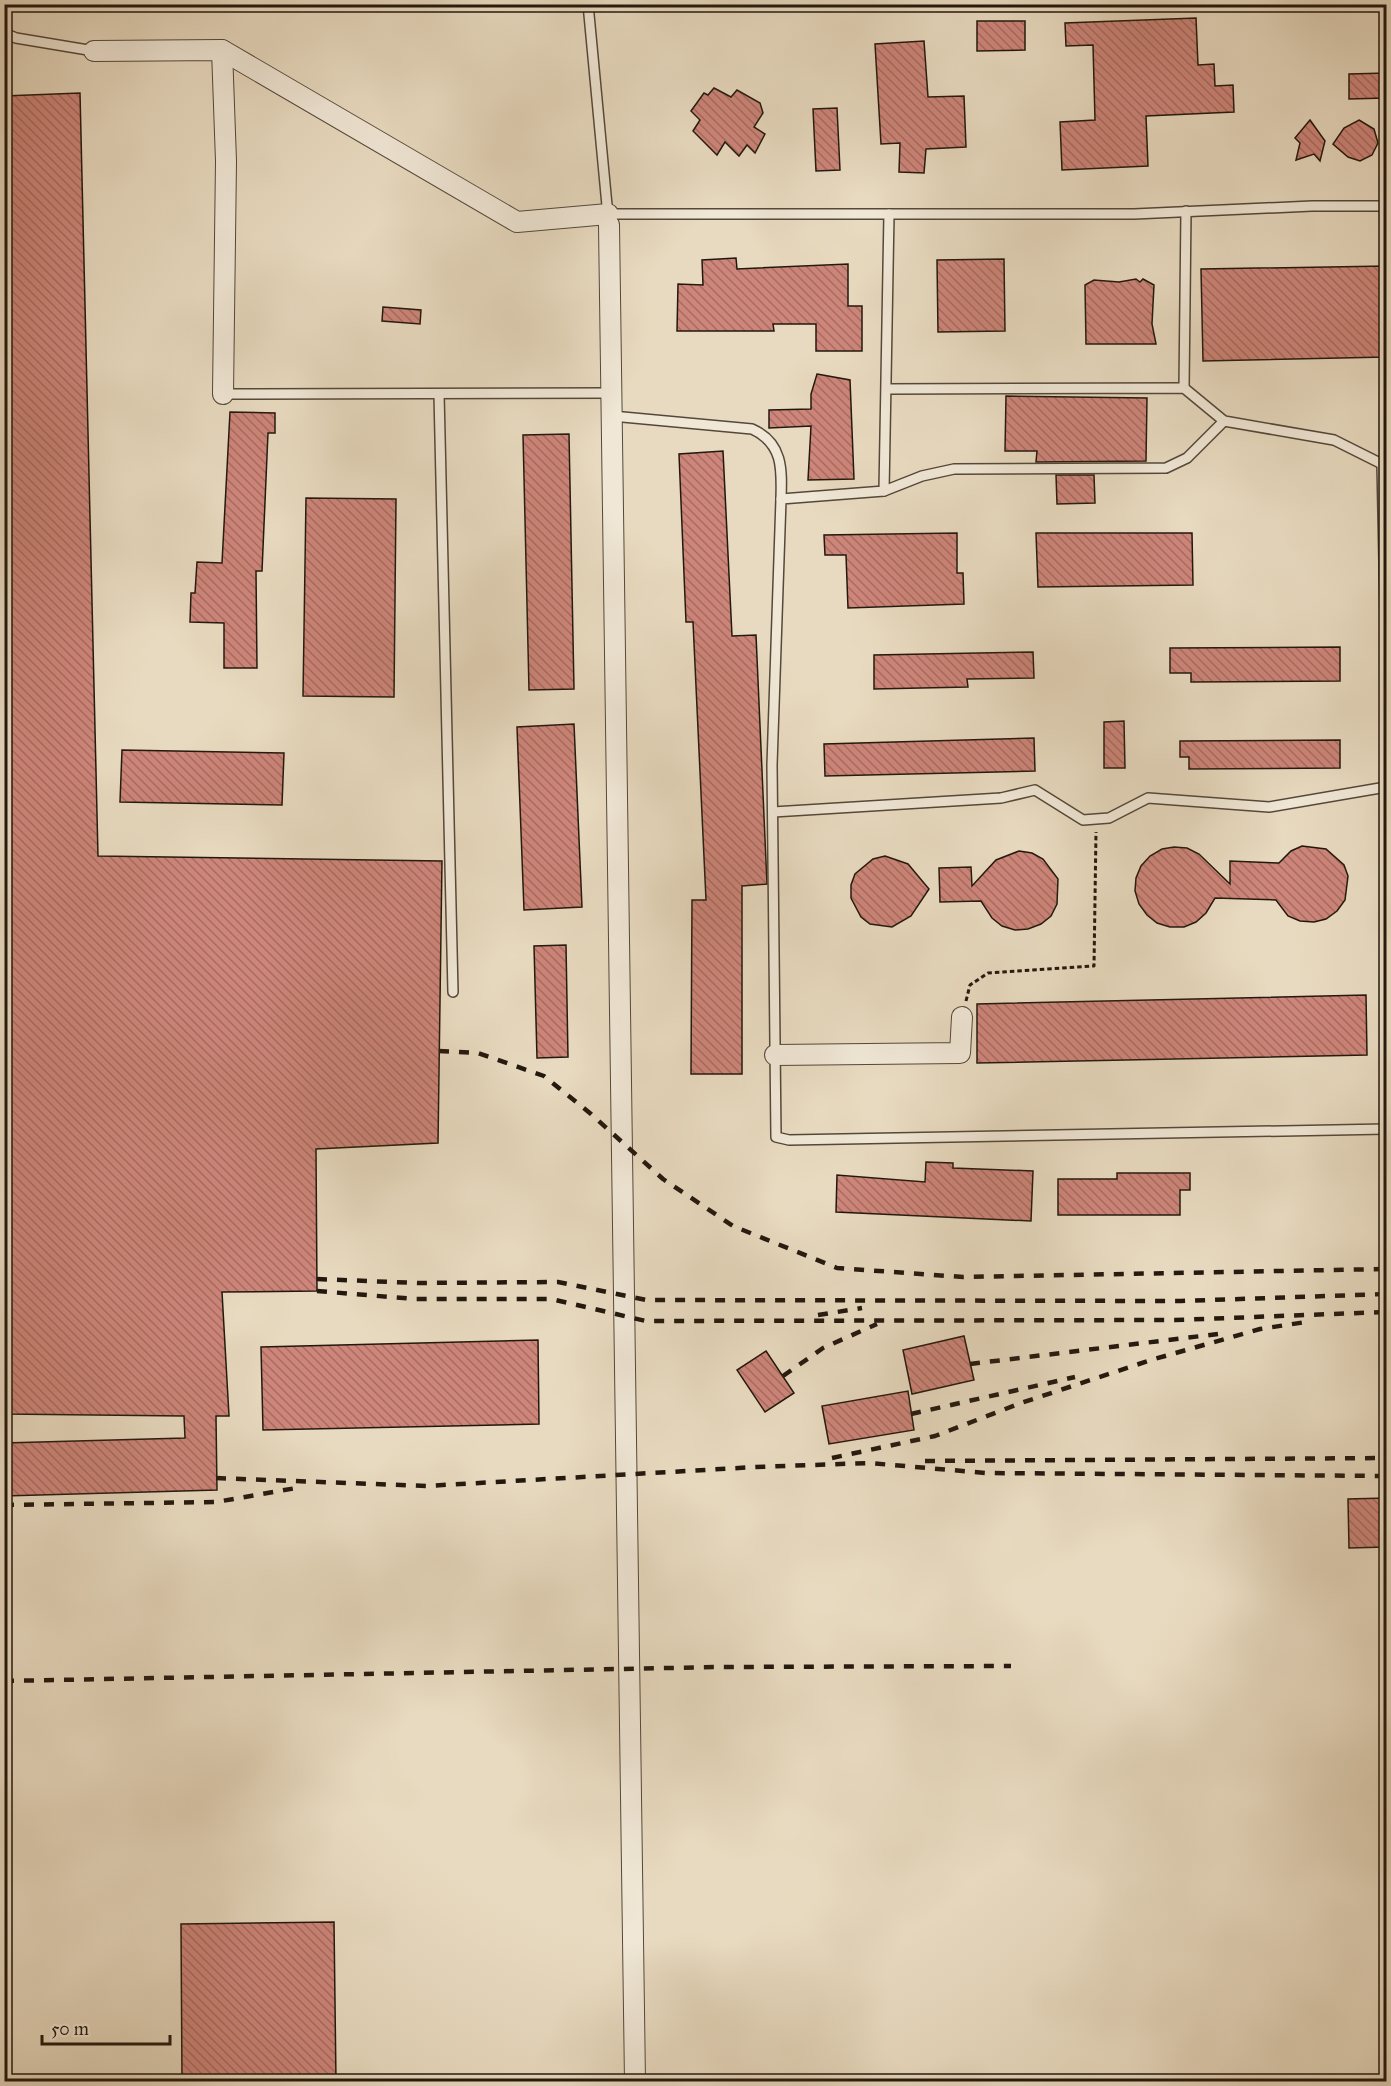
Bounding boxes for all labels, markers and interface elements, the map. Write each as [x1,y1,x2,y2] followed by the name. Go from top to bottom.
[42,2008,170,2046] scale bar
[51,2018,89,2040] text: 50 m

